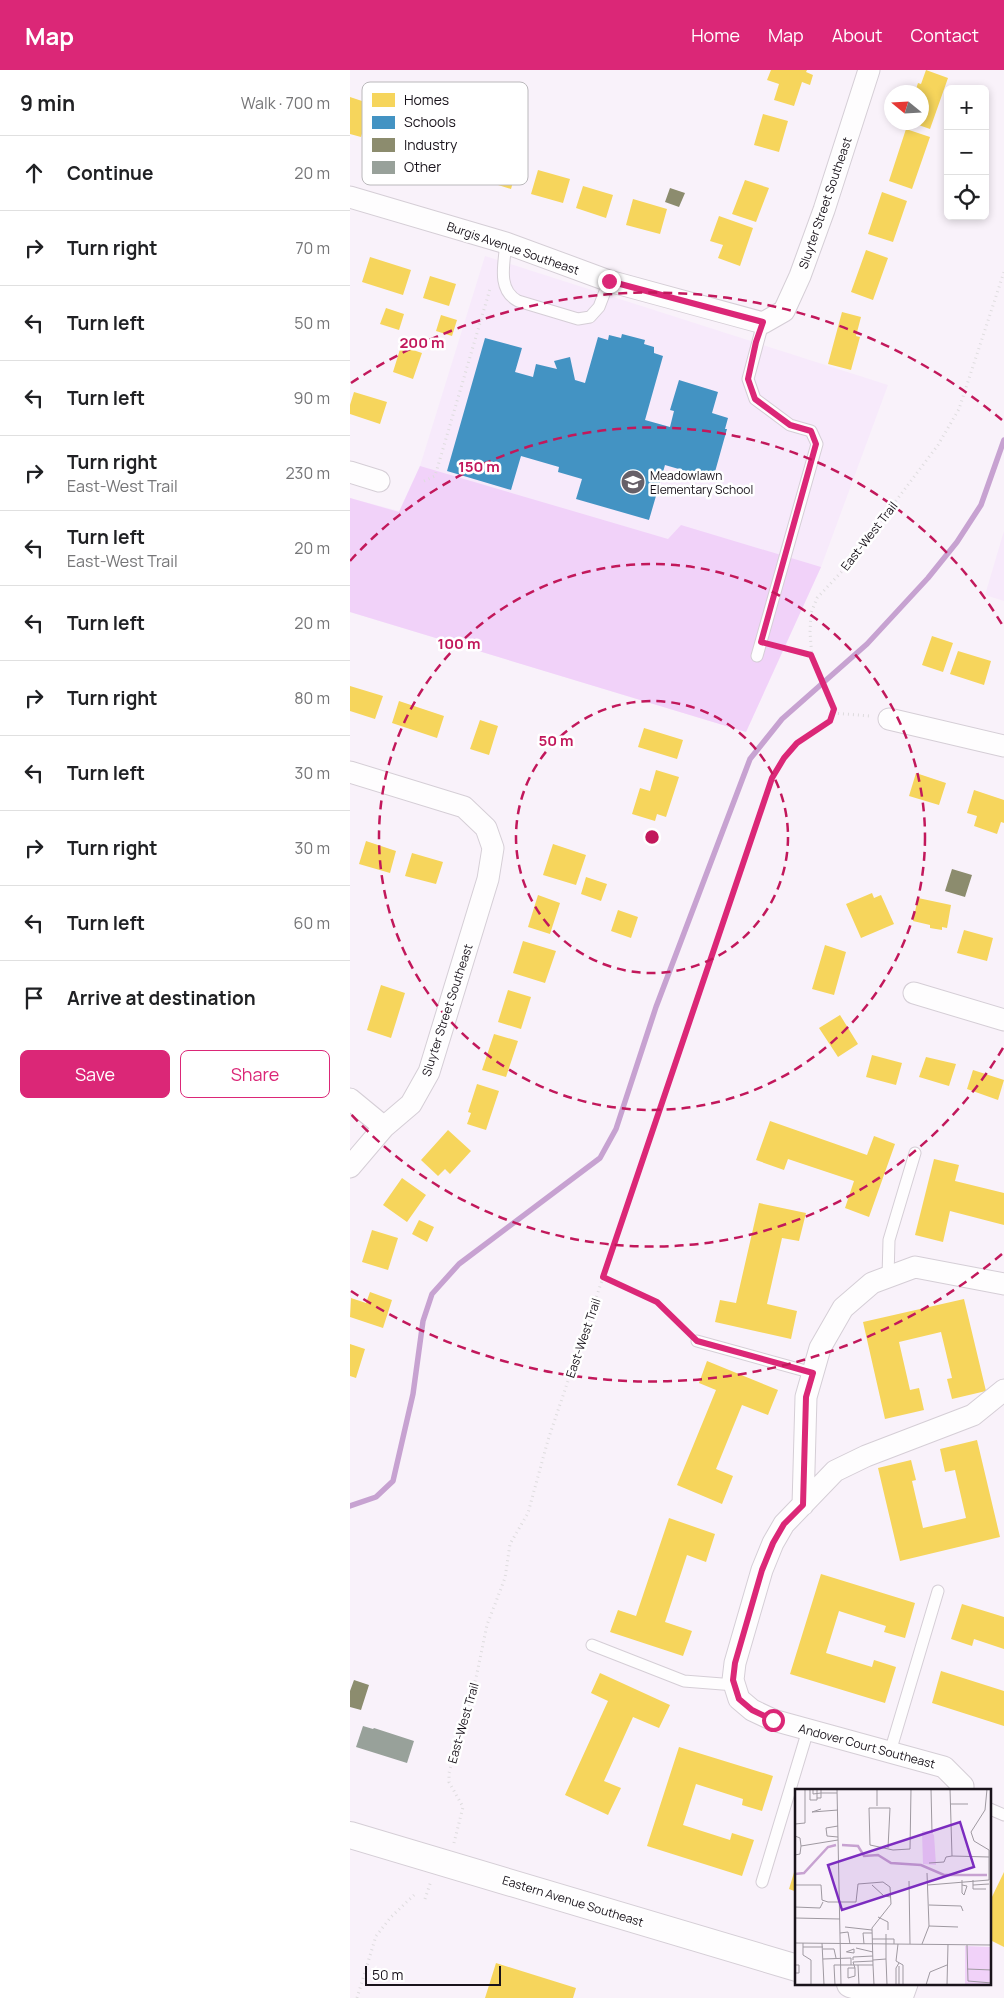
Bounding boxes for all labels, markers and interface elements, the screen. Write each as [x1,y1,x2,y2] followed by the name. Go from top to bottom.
[25,19,74,52] text: Map
[691,23,740,47] text: Home
[768,23,804,47] text: Map
[832,23,882,47] text: About
[910,23,979,47] text: Contact
[362,82,528,185] legend
[884,85,929,130] north arrow
[944,85,989,220] map controls
[944,85,989,130] button: +
[20,89,75,117] text: 9 min
[404,90,449,109] text: Homes
[241,92,330,114] text: Walk · 700 m
[404,112,456,131] text: Schools
[944,130,989,175] button: −
[404,135,458,154] text: Industry
[794,135,856,271] street label: Sluyter Street Southeast
[404,157,441,176] text: Other
[20,159,48,187] icon: ahead
[67,160,153,186] text: Continue
[294,162,330,184] text: 20 m
[944,175,989,220] button: locate
[445,217,582,279] street label: Burgis Avenue Southeast
[20,234,48,262] icon: right
[67,235,157,261] text: Turn right
[295,237,330,259] text: 70 m
[598,270,621,293] route end
[20,309,48,337] icon: left
[67,310,145,336] text: Turn left
[294,312,330,334] text: 50 m
[399,332,445,353] text: 200 m
[20,384,48,412] icon: left
[67,385,145,411] text: Turn left
[294,387,330,409] text: 90 m
[67,449,157,475] text: Turn right
[458,456,500,477] text: 150 m
[20,459,48,487] icon: right
[286,462,330,484] text: 230 m
[650,467,753,498] place label: Meadowlawn Elementary School
[620,469,646,495] school or university icon: Meadowlawn Elementary School
[67,475,178,497] text: East-West Trail
[837,498,901,574] street label: East-West Trail
[67,524,145,550] text: Turn left
[20,534,48,562] icon: left
[294,537,330,559] text: 20 m
[67,550,178,572] text: East-West Trail
[20,609,48,637] icon: left
[67,610,145,636] text: Turn left
[294,612,330,634] text: 20 m
[438,633,480,654] text: 100 m
[20,684,48,712] icon: right
[67,685,157,711] text: Turn right
[294,687,330,709] text: 80 m
[538,730,574,751] text: 50 m
[20,759,48,787] icon: left
[67,760,145,786] text: Turn left
[295,762,330,784] text: 30 m
[643,828,661,846] centre of rings
[20,834,48,862] icon: right
[67,835,157,861] text: Turn right
[295,837,330,859] text: 30 m
[20,909,48,937] icon: left
[67,910,145,936] text: Turn left
[294,912,330,934] text: 60 m
[418,941,477,1078] street label: Sluyter Street Southeast
[20,984,48,1012] icon: arrive
[67,985,256,1011] text: Arrive at destination
[20,1050,170,1098] button: Save
[180,1050,330,1098] button: Share
[561,1296,605,1380] street label: East-West Trail
[443,1681,483,1765] street label: East-West Trail
[762,1709,785,1732] route start
[797,1720,937,1772] street label: Andover Court Southeast
[795,1789,992,1986] inset map
[500,1871,646,1931] street label: Eastern Avenue Southeast
[365,1963,501,1986] scale bar
[372,1965,403,1984] text: 50 m

